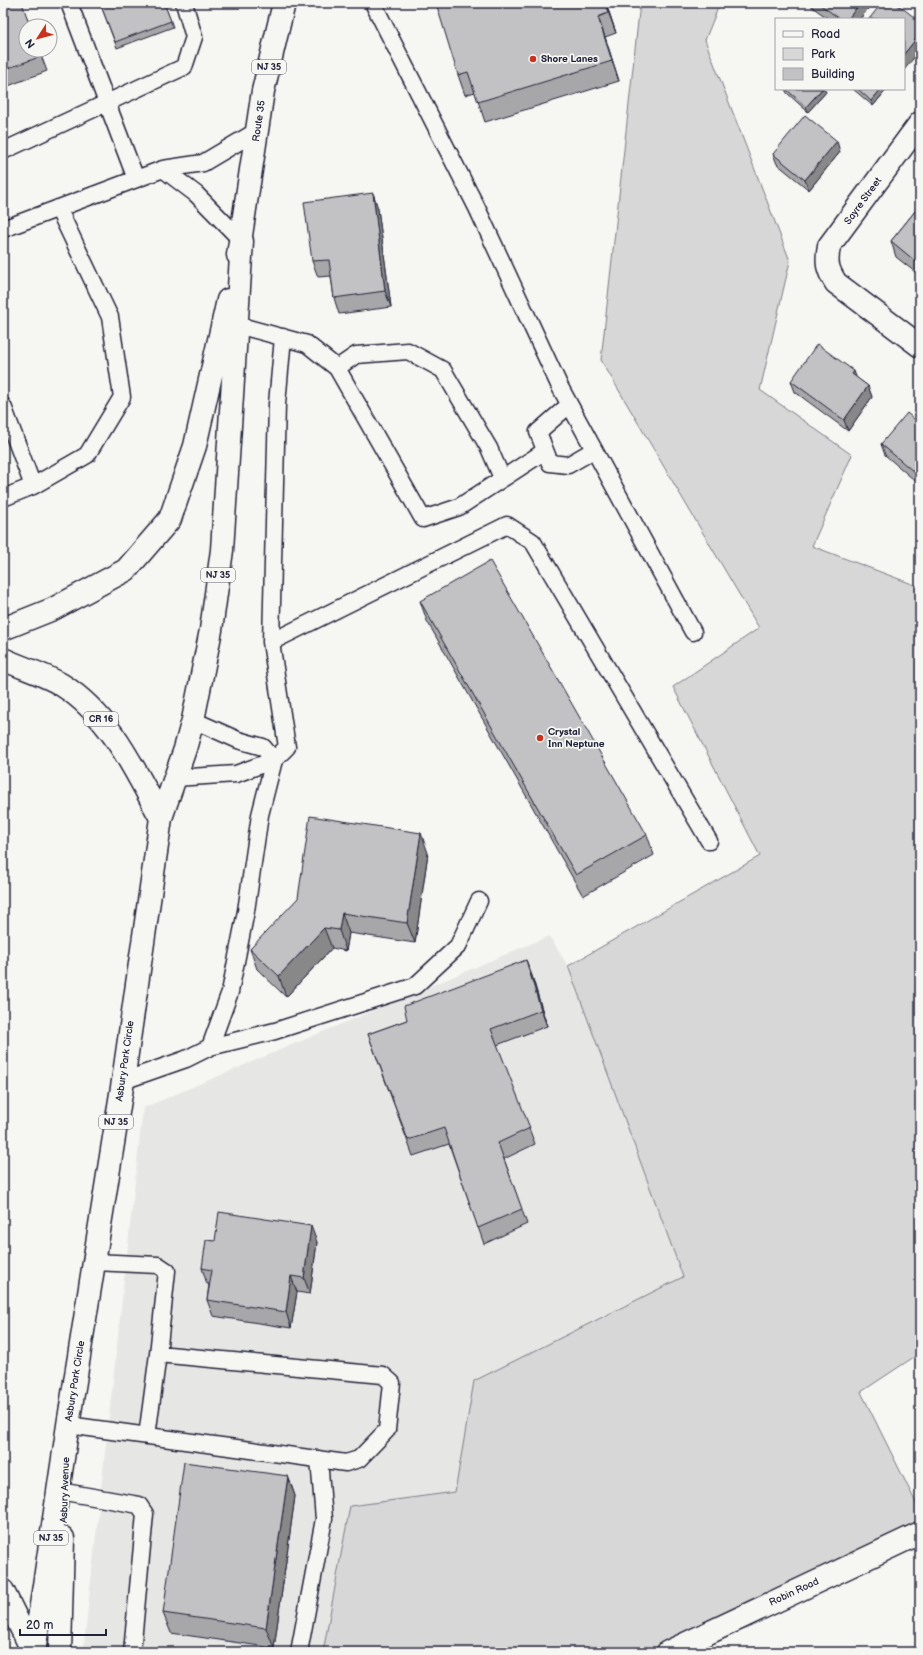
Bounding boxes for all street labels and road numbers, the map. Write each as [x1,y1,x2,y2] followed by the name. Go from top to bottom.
[252,60,286,74] road number: NJ 35
[250,99,268,142] street label: Route 35
[842,175,884,227] street label: Sayre Street
[201,568,235,582] road number: NJ 35
[84,712,118,726] road number: CR 16
[113,1020,137,1102] street label: Asbury Park Circle
[99,1115,133,1129] road number: NJ 35
[63,1340,87,1422] street label: Asbury Park Circle
[58,1457,72,1523] street label: Asbury Avenue
[34,1531,68,1545] road number: NJ 35
[767,1575,821,1609] street label: Robin Road

